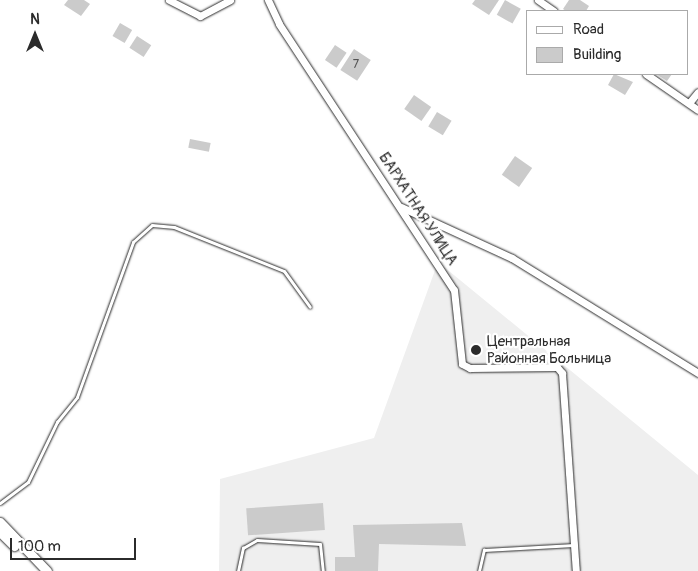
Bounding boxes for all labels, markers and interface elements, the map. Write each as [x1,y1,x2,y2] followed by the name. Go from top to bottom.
[10,10,60,60] north arrow
[526,10,688,75] legend
[30,11,40,28] text: N
[573,20,604,39] text: Road
[573,45,621,64] text: Building
[353,58,359,72] house number: 7
[375,149,461,269] street label: БАРХАТНАЯ УЛИЦА
[487,332,611,367] place label: Центральная Районная Больница
[469,343,483,357] marker: Центральная Районная Больница
[12,528,139,560] scale bar
[18,537,61,556] text: 100 m

